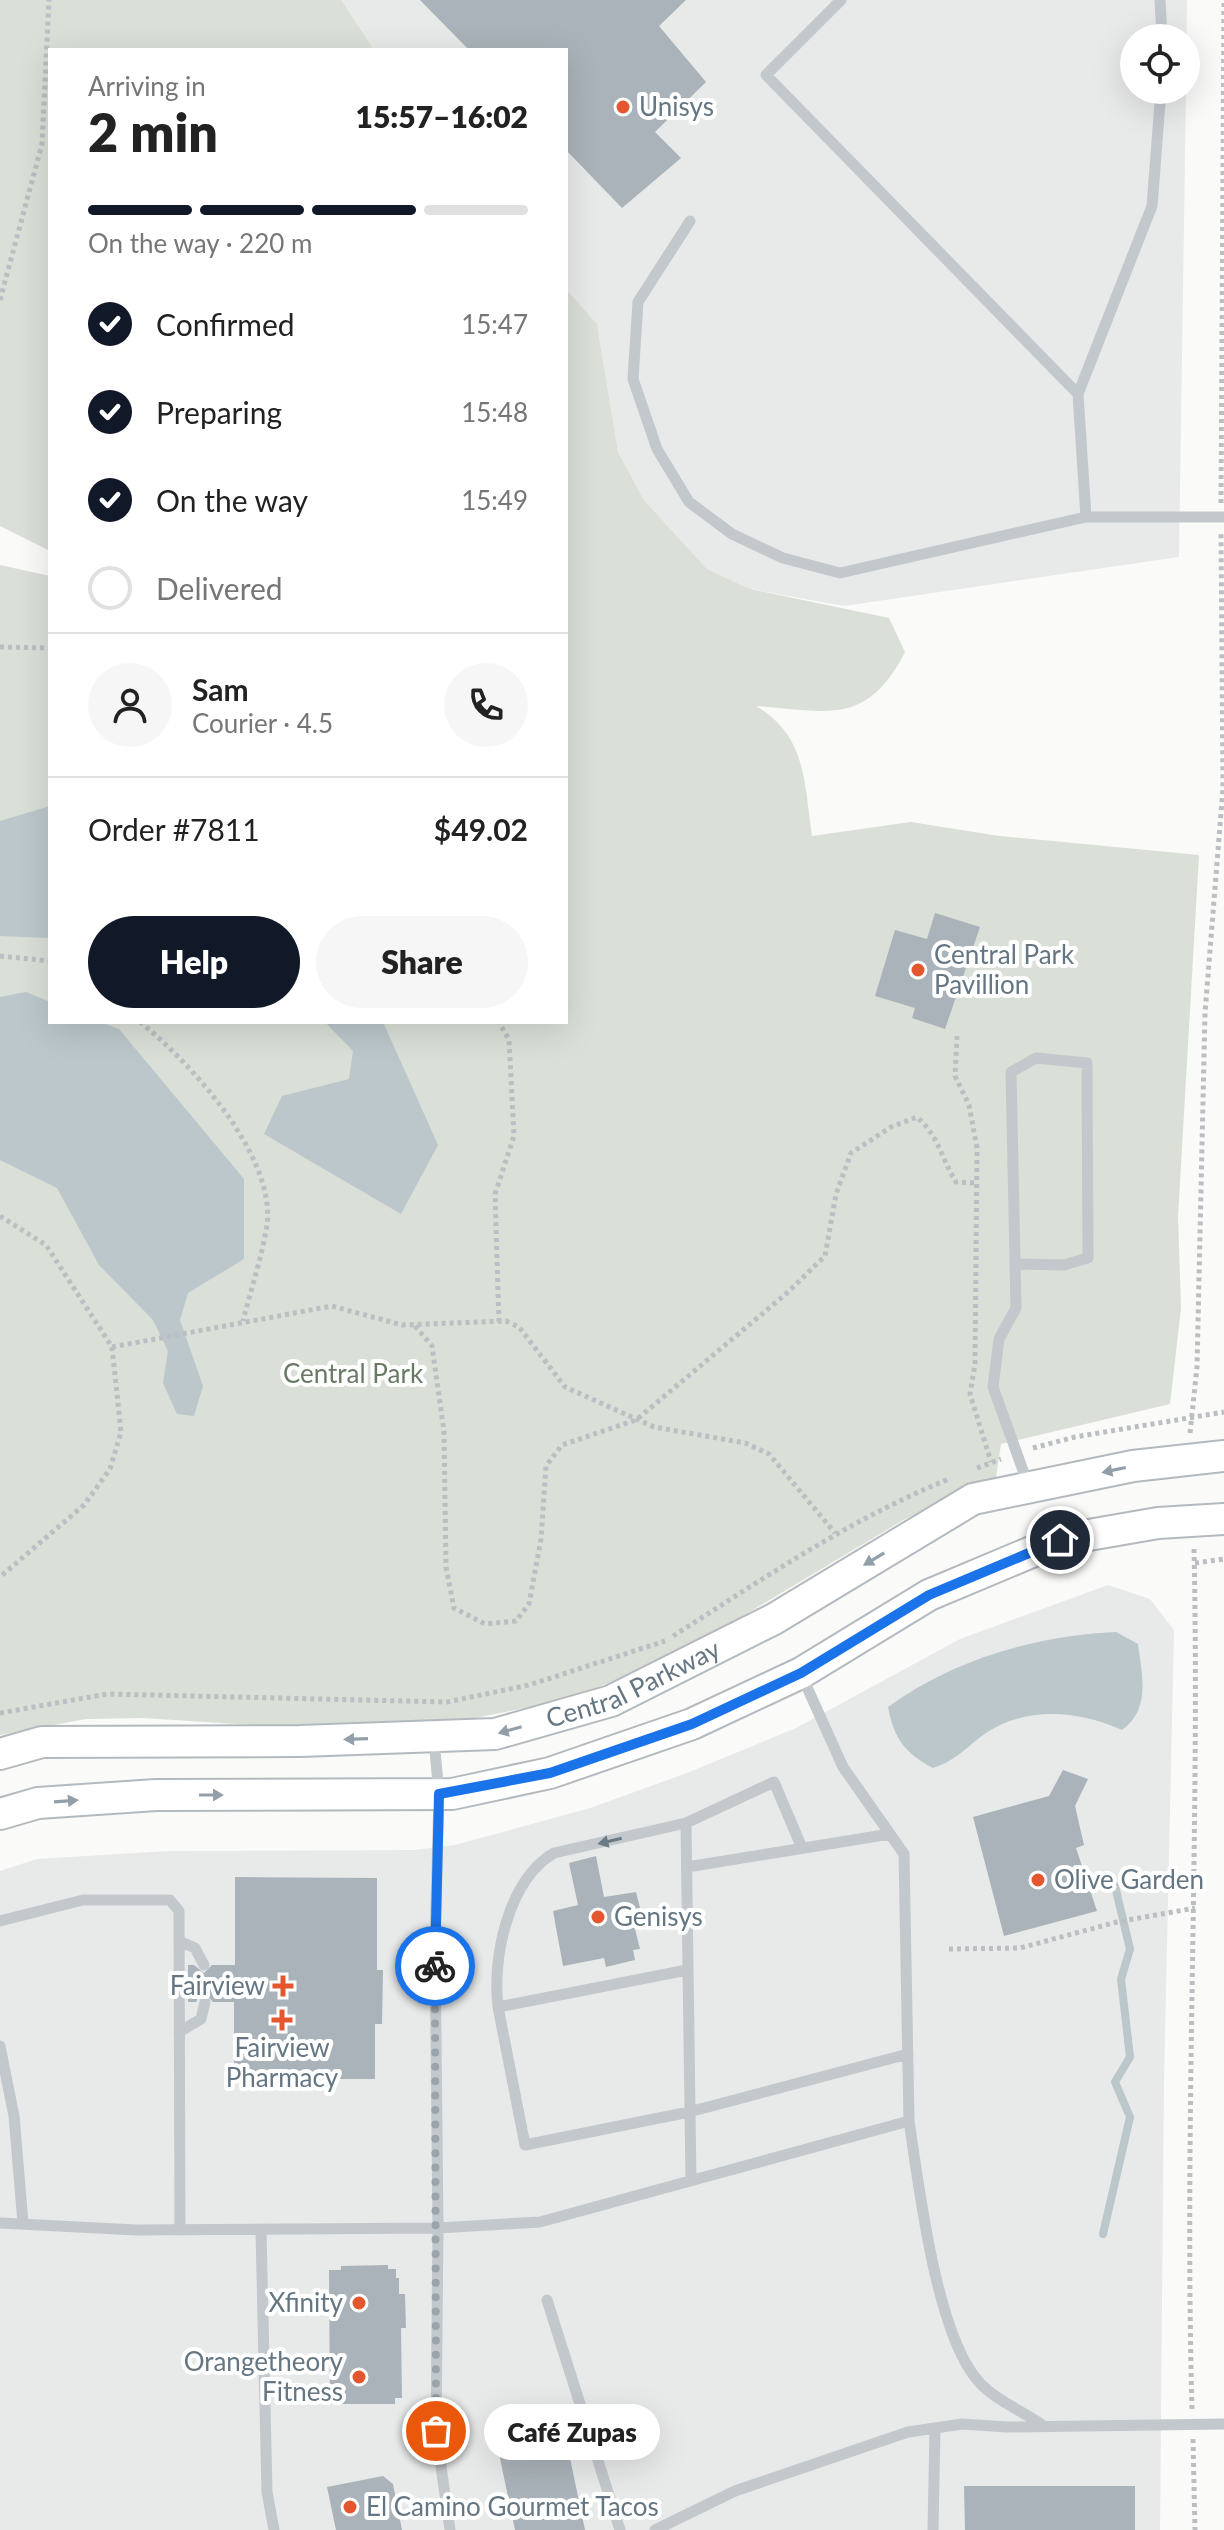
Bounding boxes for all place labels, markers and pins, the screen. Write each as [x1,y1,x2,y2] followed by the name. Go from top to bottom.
[639,90,714,122] place label: Unisys
[614,98,632,116] marker: Unisys
[934,938,1075,1000] place label: Central Park Pavillion
[909,961,927,979] marker: Central Park Pavillion
[1026,1506,1094,1574] pin
[1054,1863,1204,1895] place label: Olive Garden
[1029,1871,1047,1889] marker: Olive Garden
[614,1900,703,1932] place label: Genisys
[589,1908,607,1926] marker: Genisys
[170,1969,265,2001] place label: Fairview
[272,1975,294,1997] marker: Fairview
[273,2011,291,2029] marker: Fairview Pharmacy
[226,2031,339,2093] place label: Fairview Pharmacy
[269,2286,344,2318] place label: Xfinity
[350,2294,368,2312] marker: Xfinity
[184,2345,344,2407] place label: Orangetheory Fitness
[350,2368,368,2386] marker: Orangetheory Fitness
[402,2397,470,2465] pin
[484,2403,660,2459] callout: Café Zupas
[366,2490,659,2522] place label: El Camino Gourmet Tacos
[341,2498,359,2516] marker: El Camino Gourmet Tacos

